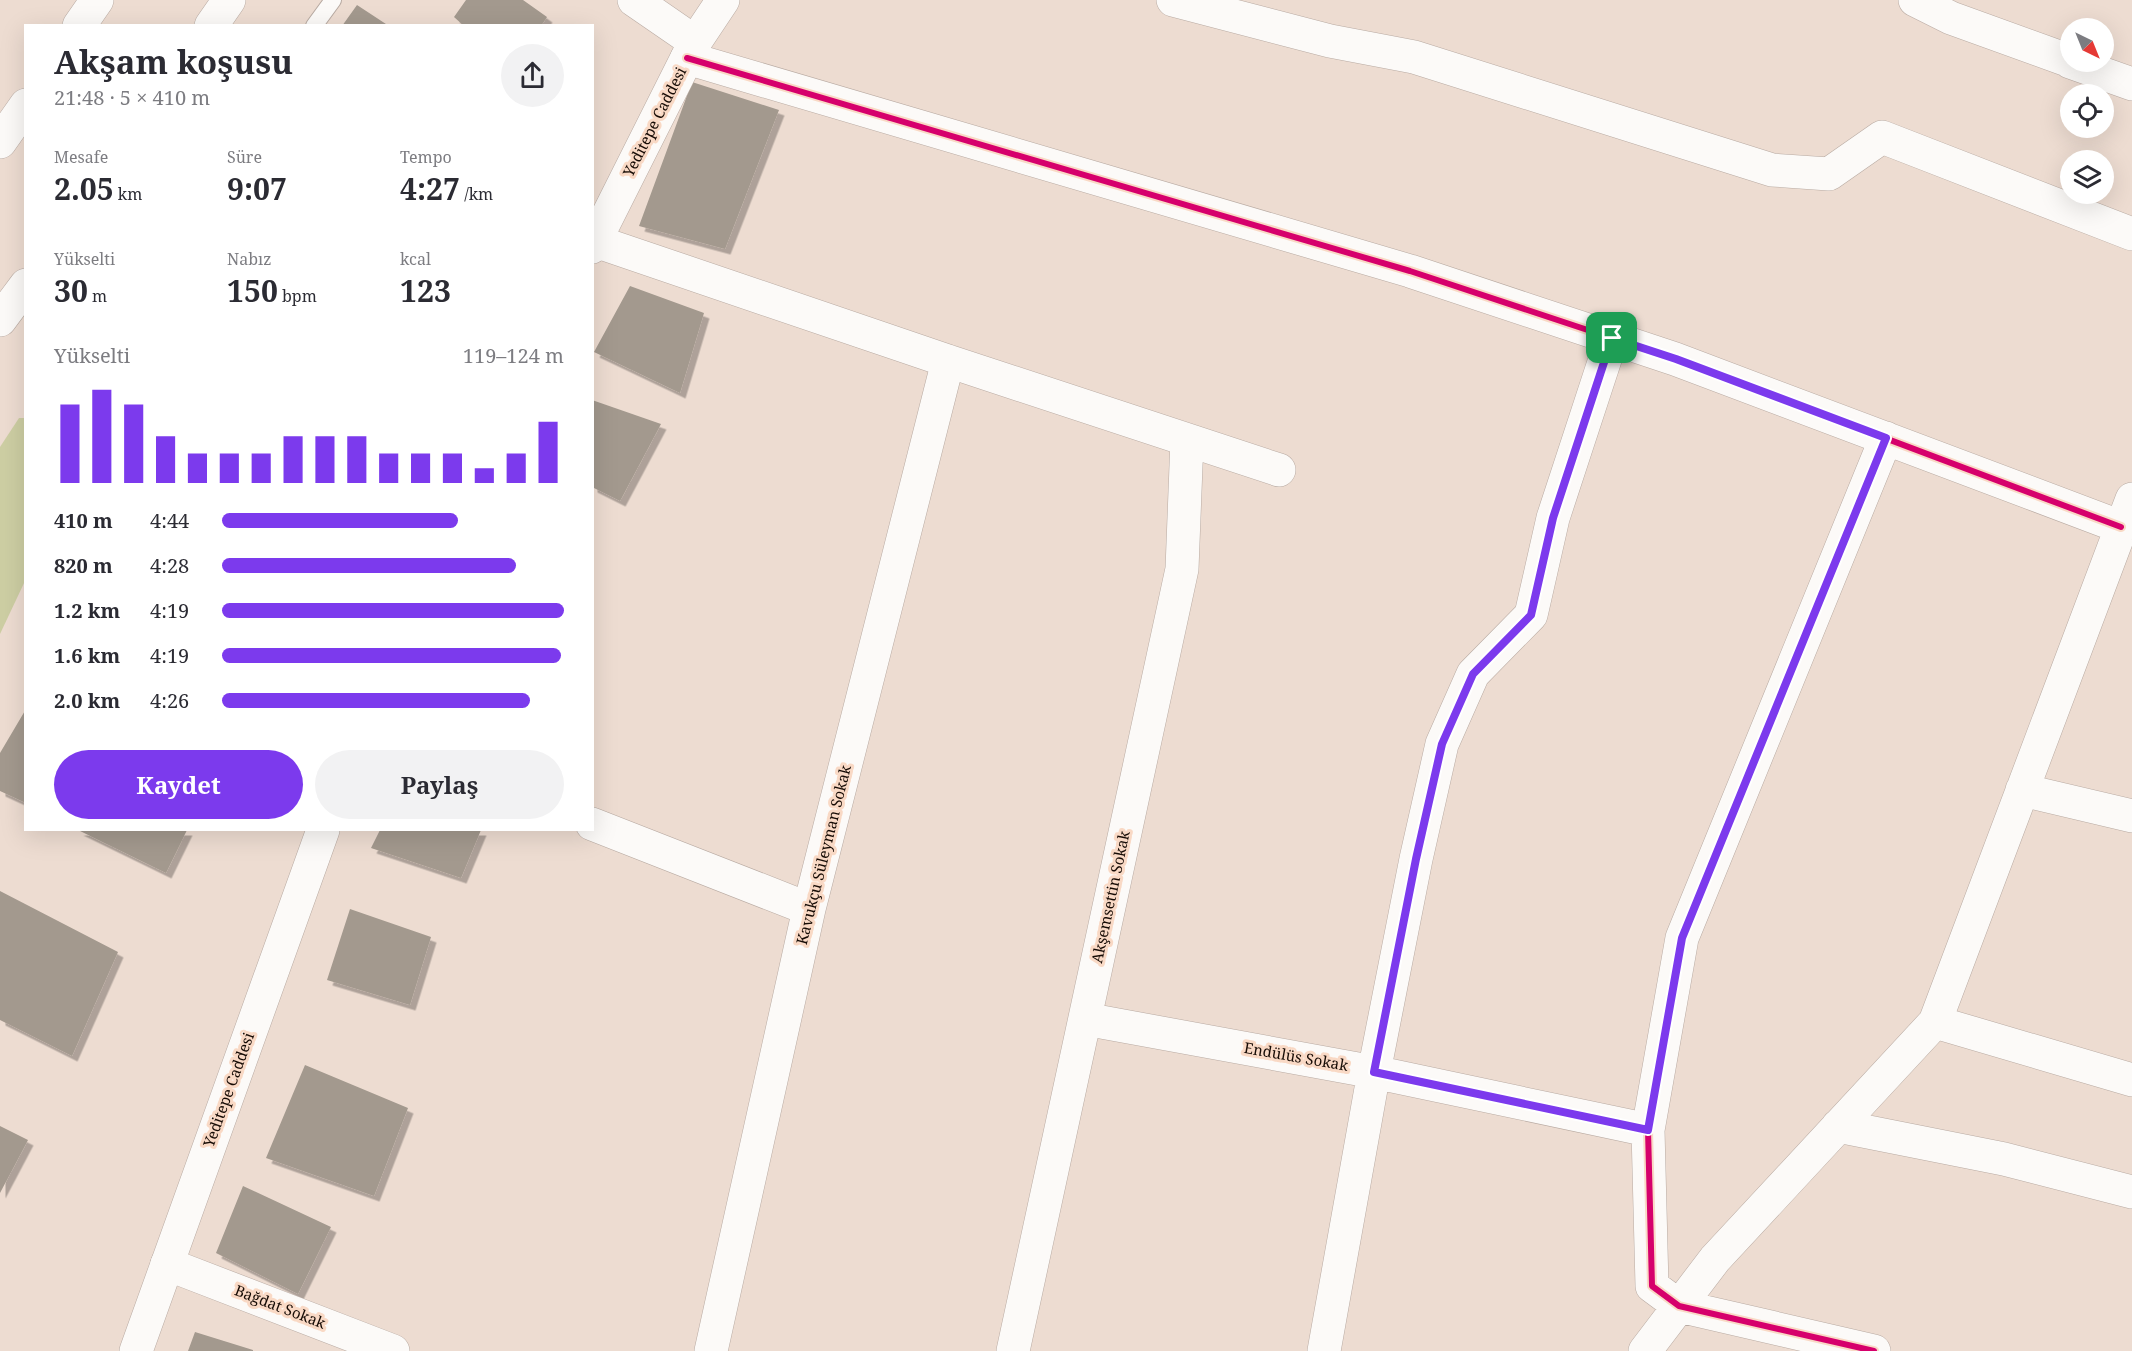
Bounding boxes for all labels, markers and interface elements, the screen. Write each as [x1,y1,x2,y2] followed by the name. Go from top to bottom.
[2060,18,2114,72] north arrow
[2060,18,2114,204] map controls
[54,39,293,84] text: Akşam koşusu
[501,44,564,107] button: share
[617,63,690,181] street label: Yeditepe Caddesi
[54,84,210,111] text: 21:48 · 5 × 410 m
[2060,84,2114,138] button: locate
[54,146,108,168] text: Mesafe
[227,146,262,168] text: Süre
[400,146,452,168] text: Tempo
[2060,150,2114,204] button: layers
[54,168,114,209] text: 2.05
[227,168,287,209] text: 9:07
[400,168,460,209] text: 4:27
[114,183,142,205] text: km
[460,183,493,205] text: /km
[54,248,115,270] text: Yükselti
[227,248,271,270] text: Nabız
[400,248,431,270] text: kcal
[54,270,88,311] text: 30
[227,270,278,311] text: 150
[400,270,451,311] text: 123
[88,285,107,307] text: m
[278,285,317,307] text: bpm
[1586,312,1637,363] pin
[1595,321,1628,354] icon: arrive
[54,342,130,369] text: Yükselti
[463,342,564,369] text: 119–124 m
[54,507,113,534] text: 410 m
[150,507,189,534] text: 4:44
[54,552,113,579] text: 820 m
[150,552,189,579] text: 4:28
[54,597,120,624] text: 1.2 km
[150,597,189,624] text: 4:19
[54,642,120,669] text: 1.6 km
[150,642,189,669] text: 4:19
[54,687,120,714] text: 2.0 km
[150,687,189,714] text: 4:26
[54,750,303,819] button: Kaydet
[315,750,564,819] button: Paylaş
[791,763,855,947] street label: Kavukçu Süleyman Sokak
[1086,829,1134,965] street label: Akşemsettin Sokak
[198,1029,258,1151] street label: Yeditepe Caddesi
[1243,1037,1350,1075] street label: Endülüs Sokak
[232,1280,329,1333] street label: Bağdat Sokak

